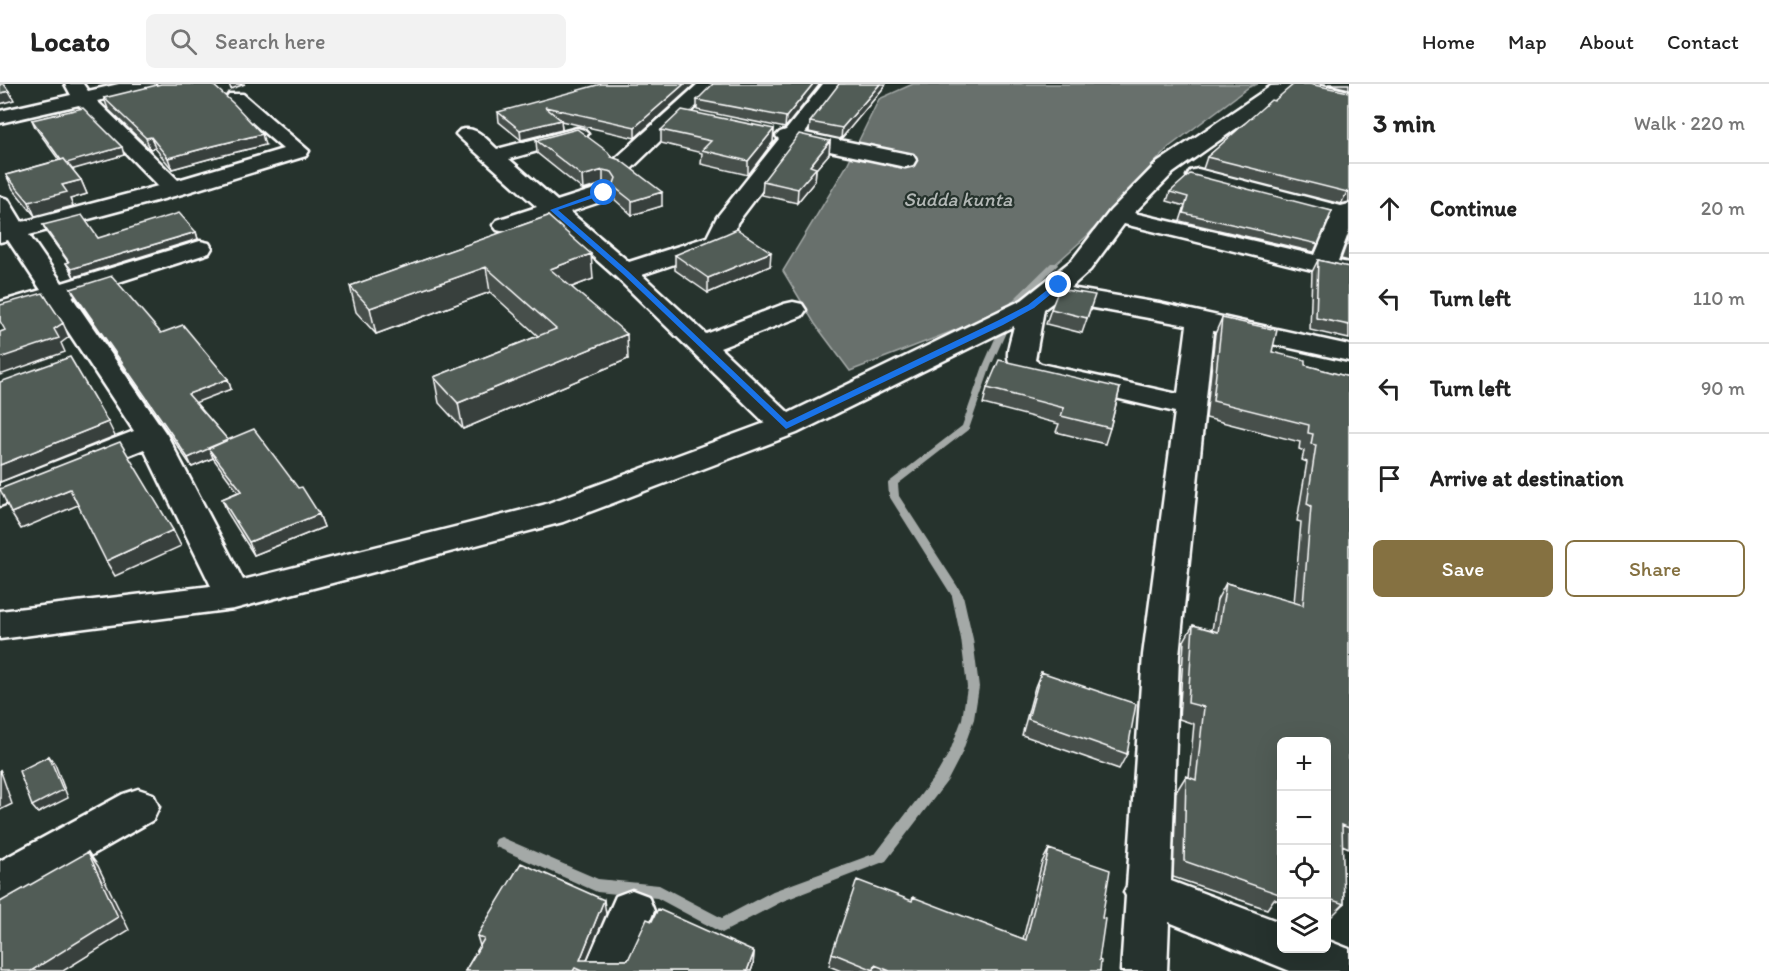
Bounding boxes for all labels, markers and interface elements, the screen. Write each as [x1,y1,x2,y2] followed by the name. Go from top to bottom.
[146,14,566,68] search box
[30,24,110,58] text: Locato
[167,25,200,58] icon: search
[215,28,325,55] text: Search here
[1422,29,1475,54] text: Home
[1508,29,1547,54] text: Map
[1580,29,1634,54] text: About
[1667,29,1739,54] text: Contact
[1373,107,1435,139] text: 3 min
[1634,111,1745,135] text: Walk · 220 m
[590,179,616,205] route start
[903,187,1013,211] water label: Sudda kunta
[1373,192,1406,225] icon: ahead
[1430,195,1517,222] text: Continue
[1701,196,1745,220] text: 20 m
[1045,271,1071,297] route end
[1373,282,1406,315] icon: left
[1430,285,1511,312] text: Turn left
[1693,286,1745,310] text: 110 m
[1373,372,1406,405] icon: left
[1430,375,1511,402] text: Turn left
[1701,376,1745,400] text: 90 m
[1373,462,1406,495] icon: arrive
[1430,465,1624,492] text: Arrive at destination
[1373,540,1553,597] button: Save
[1565,540,1745,597] button: Share
[1277,737,1331,953] map controls
[1277,737,1331,791] button: +
[1277,791,1331,845] button: −
[1277,845,1331,899] button: locate
[1277,899,1331,953] button: layers

